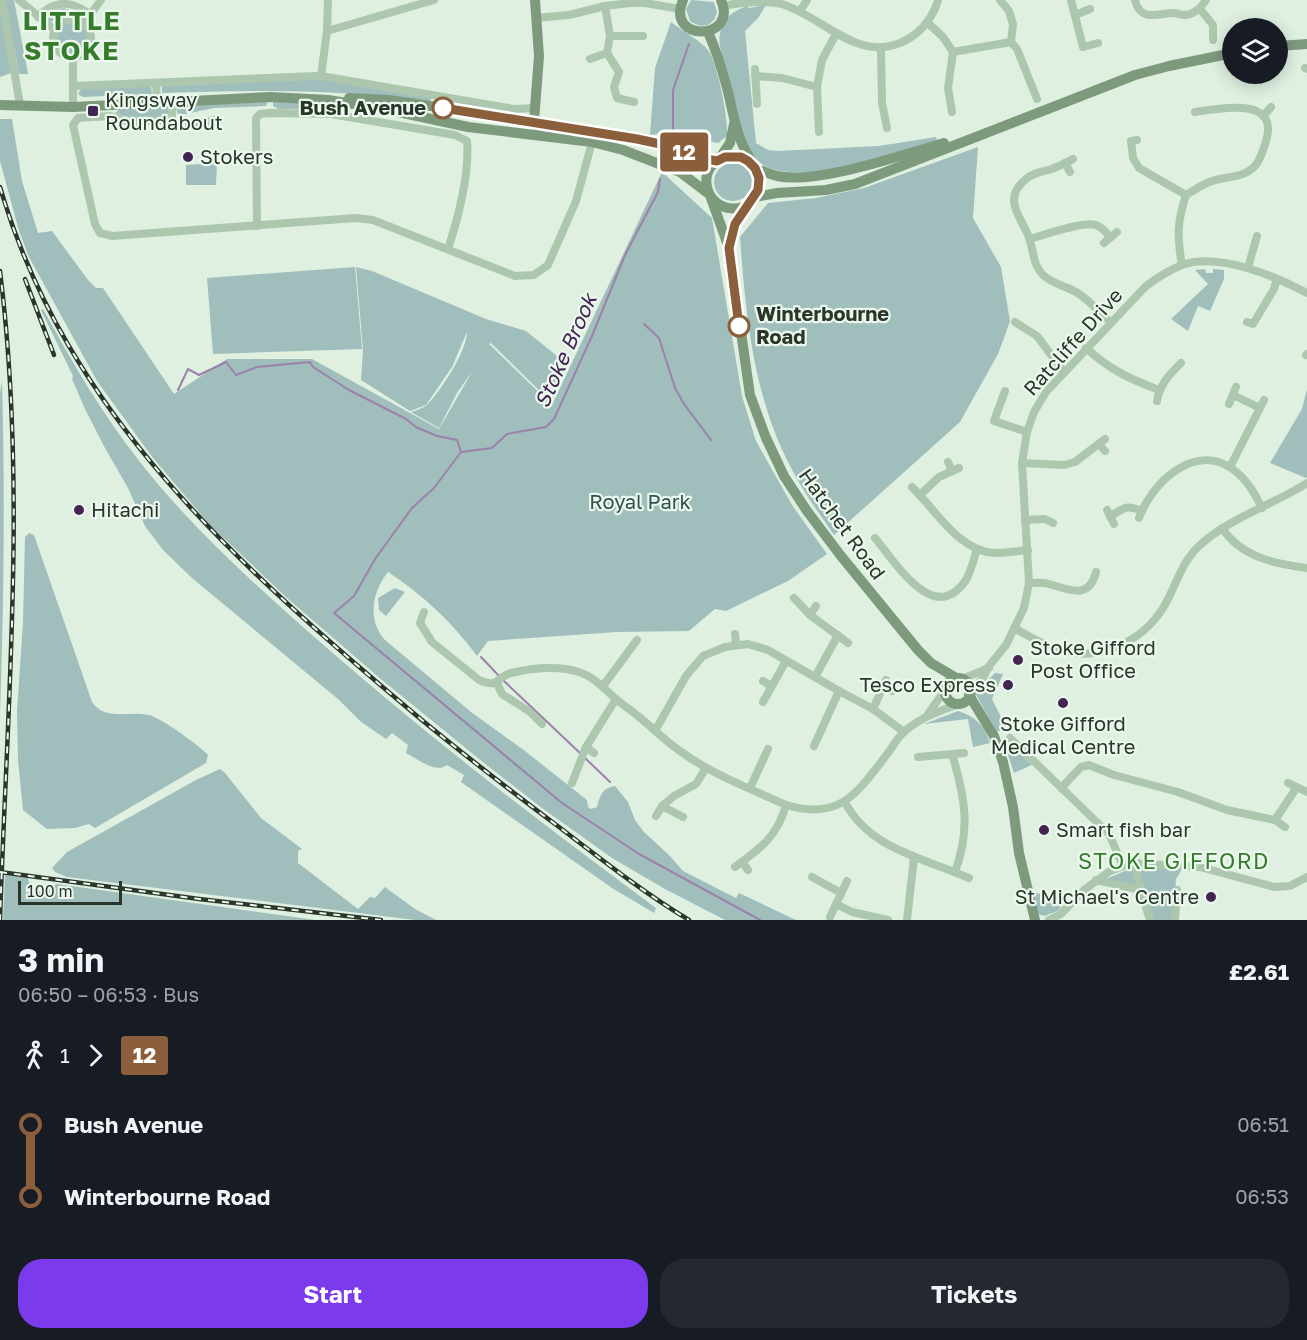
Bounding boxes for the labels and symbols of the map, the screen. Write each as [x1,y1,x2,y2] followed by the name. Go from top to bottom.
[23,5,121,66] district label: LITTLE STOKE
[105,87,223,134] place label: Kingsway Roundabout
[299,95,426,119] place label: Bush Avenue
[432,97,454,119] marker: Bush Avenue
[86,104,100,118] marker: Kingsway Roundabout
[657,132,711,172] line badge: 12
[200,144,273,168] place label: Stokers
[181,150,195,164] marker: Stokers
[1018,283,1127,400] street label: Ratcliffe Drive
[528,288,603,412] water label: Stoke Brook
[756,301,889,348] place label: Winterbourne Road
[728,315,750,337] marker: Winterbourne Road
[795,463,891,584] street label: Hatchet Road
[589,489,691,513] park label: Royal Park
[91,497,159,521] place label: Hitachi
[72,503,86,517] marker: Hitachi
[1030,635,1156,682] place label: Stoke Gifford Post Office
[1011,653,1025,667] marker: Stoke Gifford Post Office
[859,672,996,696] place label: Tesco Express
[1001,678,1015,692] marker: Tesco Express
[1056,696,1070,710] marker: Stoke Gifford Medical Centre
[991,711,1135,758] place label: Stoke Gifford Medical Centre
[1056,817,1191,841] place label: Smart fish bar
[1037,823,1051,837] marker: Smart fish bar
[1078,847,1270,874] district label: STOKE GIFFORD
[18,878,122,906] scale bar
[1015,884,1199,908] place label: St Michael's Centre
[1204,890,1218,904] marker: St Michael's Centre

